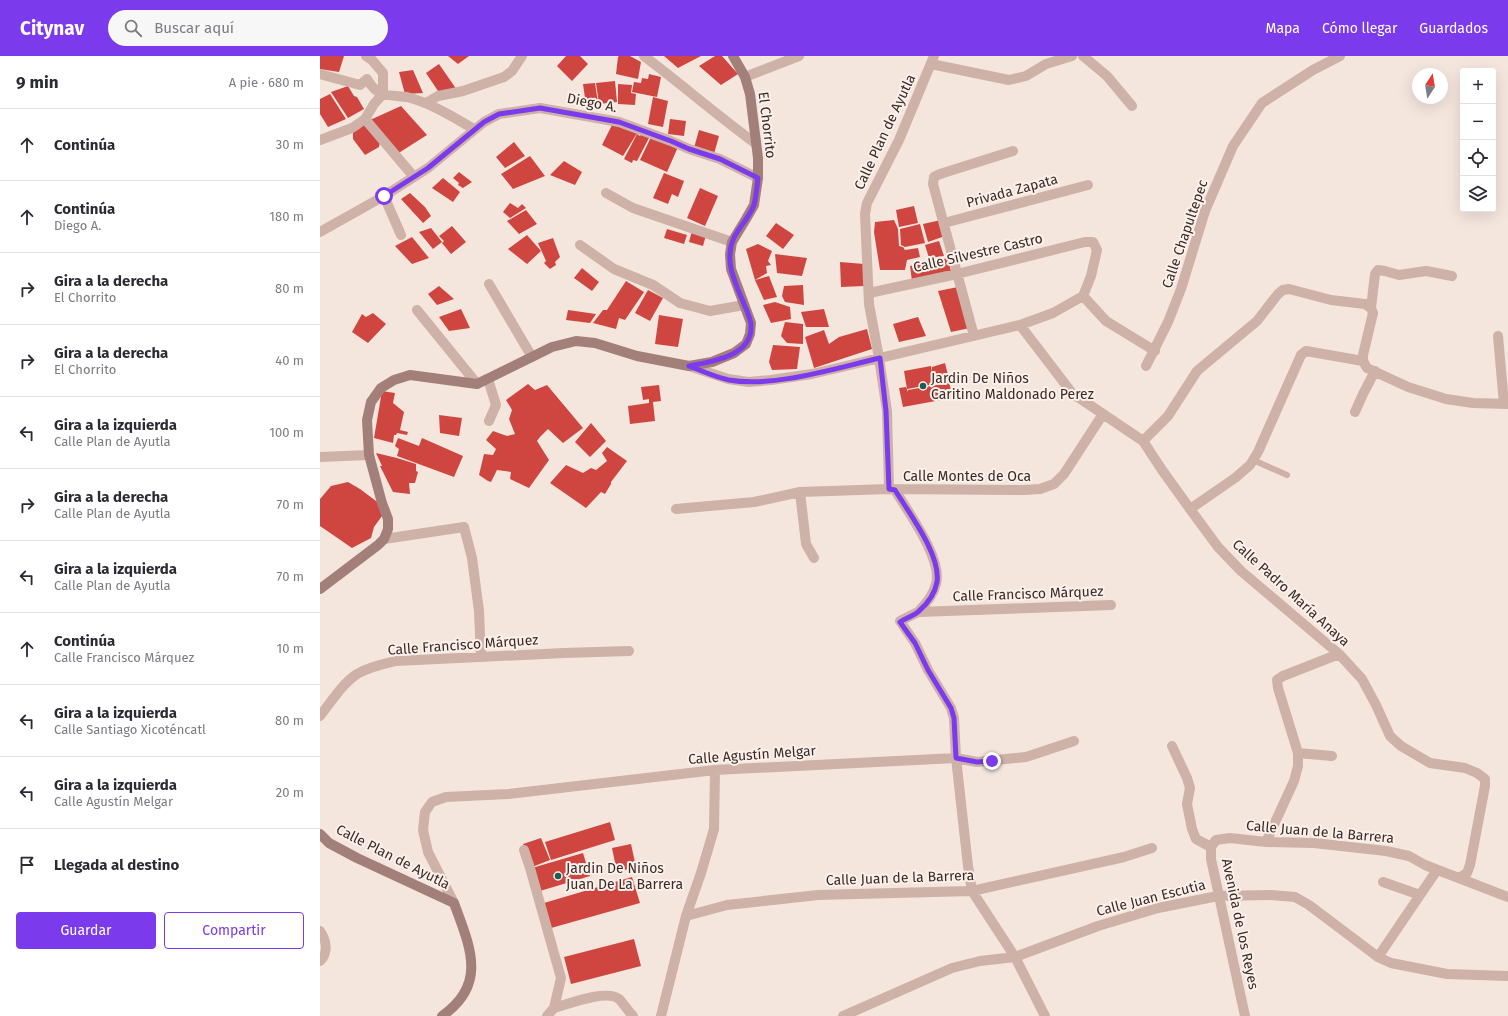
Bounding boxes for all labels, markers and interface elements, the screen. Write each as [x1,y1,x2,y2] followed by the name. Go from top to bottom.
[108,10,388,46] search box
[20,17,84,40] text: Citynav
[122,17,144,39] icon: search
[154,19,234,37] text: Buscar aquí
[1266,20,1300,37] text: Mapa
[1322,20,1397,37] text: Cómo llegar
[1419,20,1488,37] text: Guardados
[1412,68,1448,104] north arrow
[1460,68,1496,212] map controls
[1460,68,1496,104] button: +
[16,72,59,93] text: 9 min
[851,72,919,192] street label: Calle Plan de Ayutla
[229,75,304,90] text: A pie · 680 m
[565,90,619,116] street label: Diego A.
[754,91,780,159] street label: El Chorrito
[1460,104,1496,140] button: −
[16,134,38,156] icon: ahead
[54,136,115,154] text: Continúa
[276,137,304,152] text: 30 m
[1460,140,1496,176] button: locate
[964,171,1060,211] street label: Privada Zapata
[1460,176,1496,212] button: layers
[1158,177,1212,291] street label: Calle Chapultepec
[375,187,393,205] route start
[54,200,115,218] text: Continúa
[16,206,38,228] icon: ahead
[269,209,304,224] text: 180 m
[54,218,101,233] text: Diego A.
[912,230,1044,276] street label: Calle Silvestre Castro
[54,272,168,290] text: Gira a la derecha
[16,278,38,300] icon: right
[275,281,304,296] text: 80 m
[54,290,116,305] text: El Chorrito
[54,344,168,362] text: Gira a la derecha
[16,350,38,372] icon: right
[275,353,304,368] text: 40 m
[54,362,116,377] text: El Chorrito
[931,370,1094,403] place label: Jardin De Niños Caritino Maldonado Perez
[918,381,928,391] marker: Jardin De Niños Caritino Maldonado Perez
[54,416,177,434] text: Gira a la izquierda
[16,422,38,444] icon: left
[269,425,304,440] text: 100 m
[54,434,171,449] text: Calle Plan de Ayutla
[903,468,1031,485] street label: Calle Montes de Oca
[54,488,168,506] text: Gira a la derecha
[16,494,38,516] icon: right
[277,497,304,512] text: 70 m
[54,506,171,521] text: Calle Plan de Ayutla
[1229,536,1353,650] street label: Calle Padro María Anaya
[54,560,177,578] text: Gira a la izquierda
[16,566,38,588] icon: left
[277,569,304,584] text: 70 m
[54,578,171,593] text: Calle Plan de Ayutla
[952,583,1104,605] street label: Calle Francisco Márquez
[387,631,539,659] street label: Calle Francisco Márquez
[54,632,115,650] text: Continúa
[16,638,38,660] icon: ahead
[277,641,304,656] text: 10 m
[54,650,194,665] text: Calle Francisco Márquez
[54,704,177,722] text: Gira a la izquierda
[16,710,38,732] icon: left
[275,713,304,728] text: 80 m
[54,722,206,737] text: Calle Santiago Xicoténcatl
[688,742,817,768] street label: Calle Agustín Melgar
[983,752,1001,770] route end
[54,776,177,794] text: Gira a la izquierda
[16,782,38,804] icon: left
[276,785,304,800] text: 20 m
[54,794,173,809] text: Calle Agustín Melgar
[1245,817,1395,847] street label: Calle Juan de la Barrera
[333,821,453,893] street label: Calle Plan de Ayutla
[16,854,38,876] icon: arrive
[54,856,179,874] text: Llegada al destino
[1218,857,1262,991] street label: Avenida de los Reyes
[566,860,683,893] place label: Jardin De Niños Juan De La Barrera
[826,867,974,889] street label: Calle Juan de la Barrera
[553,871,563,881] marker: Jardin De Niños Juan De La Barrera
[1095,876,1207,920] street label: Calle Juan Escutia
[16,912,156,949] button: Guardar
[164,912,304,949] button: Compartir

